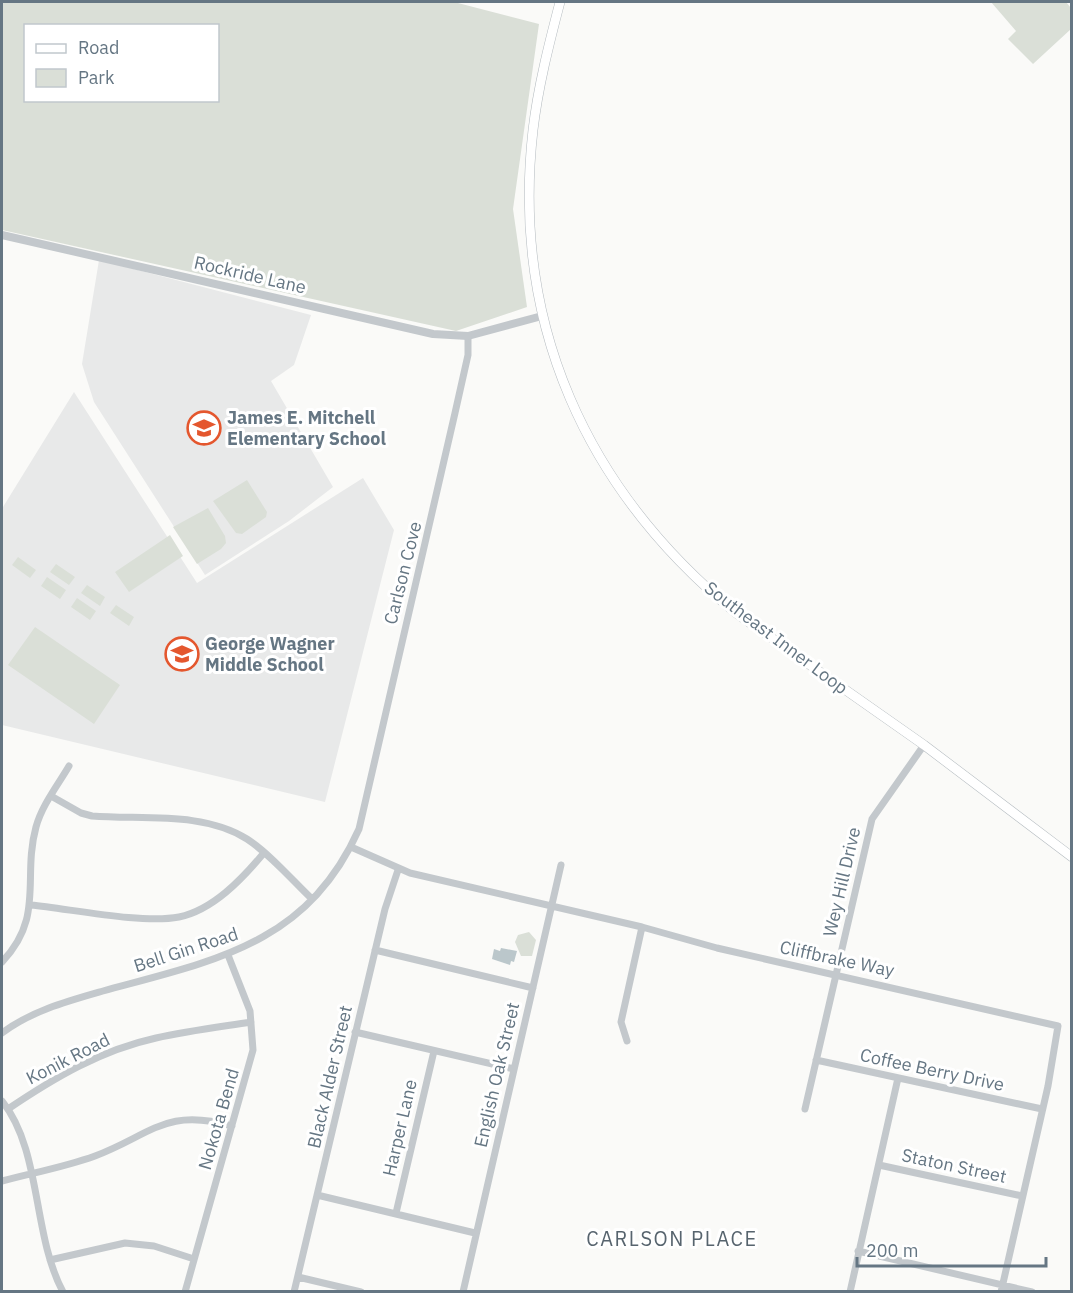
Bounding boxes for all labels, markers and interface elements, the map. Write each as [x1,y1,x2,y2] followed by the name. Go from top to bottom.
[24,24,219,102] legend
[78,36,119,59] text: Road
[78,66,115,89] text: Park
[192,250,308,299] street label: Rockride Lane
[227,406,386,450] place label: James E. Mitchell Elementary School
[186,410,222,446] school or university icon: James E. Mitchell Elementary School
[379,519,426,627] street label: Carlson Cove
[700,576,853,699] street label: Southeast Inner Loop
[205,632,335,676] place label: George Wagner Middle School
[164,636,200,672] school or university icon: George Wagner Middle School
[818,825,865,939] street label: Wey Hill Drive
[131,922,241,977] street label: Bell Gin Road
[778,935,896,982] street label: Cliffbrake Way
[469,1000,524,1150] street label: English Oak Street
[302,1003,357,1151] street label: Black Alder Street
[22,1028,113,1089] street label: Konik Road
[858,1043,1006,1096] street label: Coffee Berry Drive
[193,1065,244,1172] street label: Nokota Bend
[377,1077,422,1179] street label: Harper Lane
[900,1143,1009,1188] street label: Staton Street
[586,1225,758,1252] district label: CARLSON PLACE
[857,1230,1046,1268] scale bar
[866,1239,918,1262] text: 200 m

